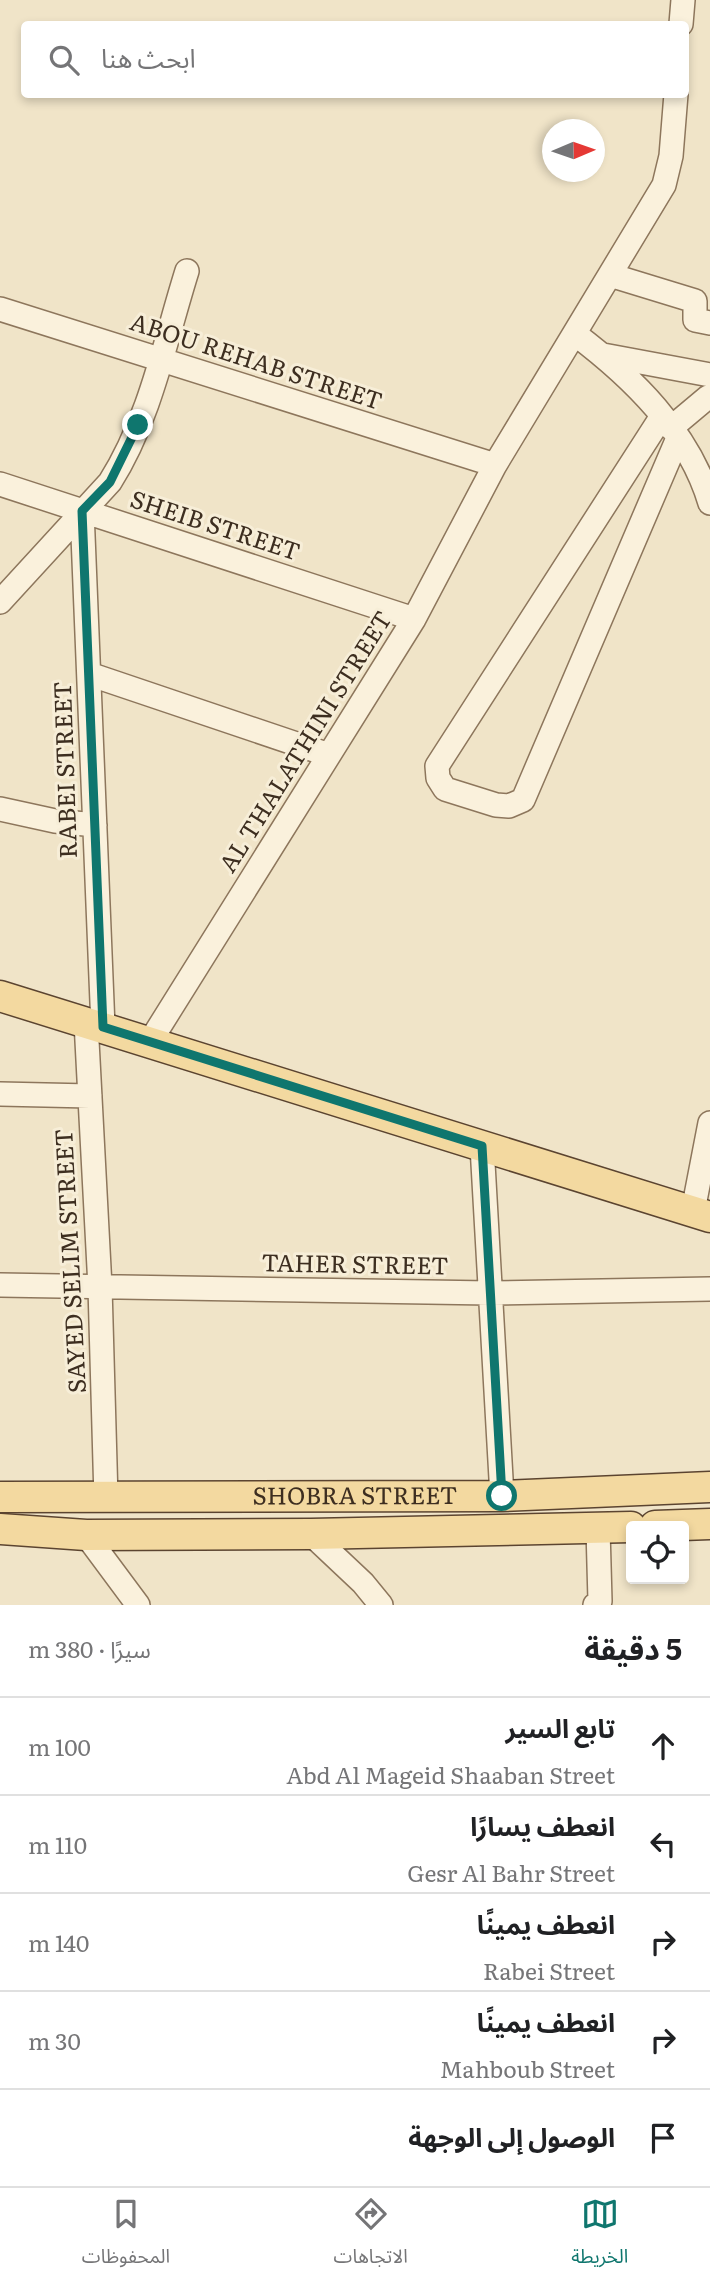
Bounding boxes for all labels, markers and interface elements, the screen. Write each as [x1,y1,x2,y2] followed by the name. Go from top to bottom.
[21,21,689,98] search box
[101,37,196,76] text: ابحث هنا
[45,41,83,79] icon: search
[542,119,605,182] north arrow
[126,302,388,417] street label: ABOU REHAB STREET
[122,409,153,440] route end
[126,480,305,568] street label: SHEIB STREET
[209,603,399,878] street label: AL THALATHINI STREET
[43,681,84,859] street label: RABEI STREET
[44,1128,93,1394] street label: SAYED SELIM STREET
[261,1243,449,1282] street label: TAHER STREET
[252,1476,458,1511] street label: SHOBRA STREET
[486,1480,517,1511] route start
[626,1521,689,1584] map controls
[626,1521,689,1584] button: locate
[584,1625,682,1669] text: 5 دقيقة
[28,1631,151,1665] text: سيرًا · 380 m
[505,1707,615,1746] text: تابع السير
[644,1727,682,1765] icon: ahead
[28,1729,91,1763] text: 100 m
[286,1757,615,1791] text: Abd Al Mageid Shaaban Street
[470,1805,615,1844] text: انعطف يسارًا
[644,1825,682,1863] icon: left
[28,1827,87,1861] text: 110 m
[407,1855,615,1889] text: Gesr Al Bahr Street
[477,1903,615,1942] text: انعطف يمينًا
[644,1923,682,1961] icon: right
[28,1925,89,1959] text: 140 m
[483,1953,615,1987] text: Rabei Street
[477,2001,615,2040] text: انعطف يمينًا
[644,2021,682,2059] icon: right
[28,2023,81,2057] text: 30 m
[440,2051,615,2085] text: Mahboub Street
[408,2116,615,2155] text: الوصول إلى الوجهة
[644,2119,682,2157] icon: arrive
[82,2195,170,2277] tab: المحفوظات
[334,2195,408,2277] tab: الاتجاهات
[571,2195,628,2277] tab: الخريطة

